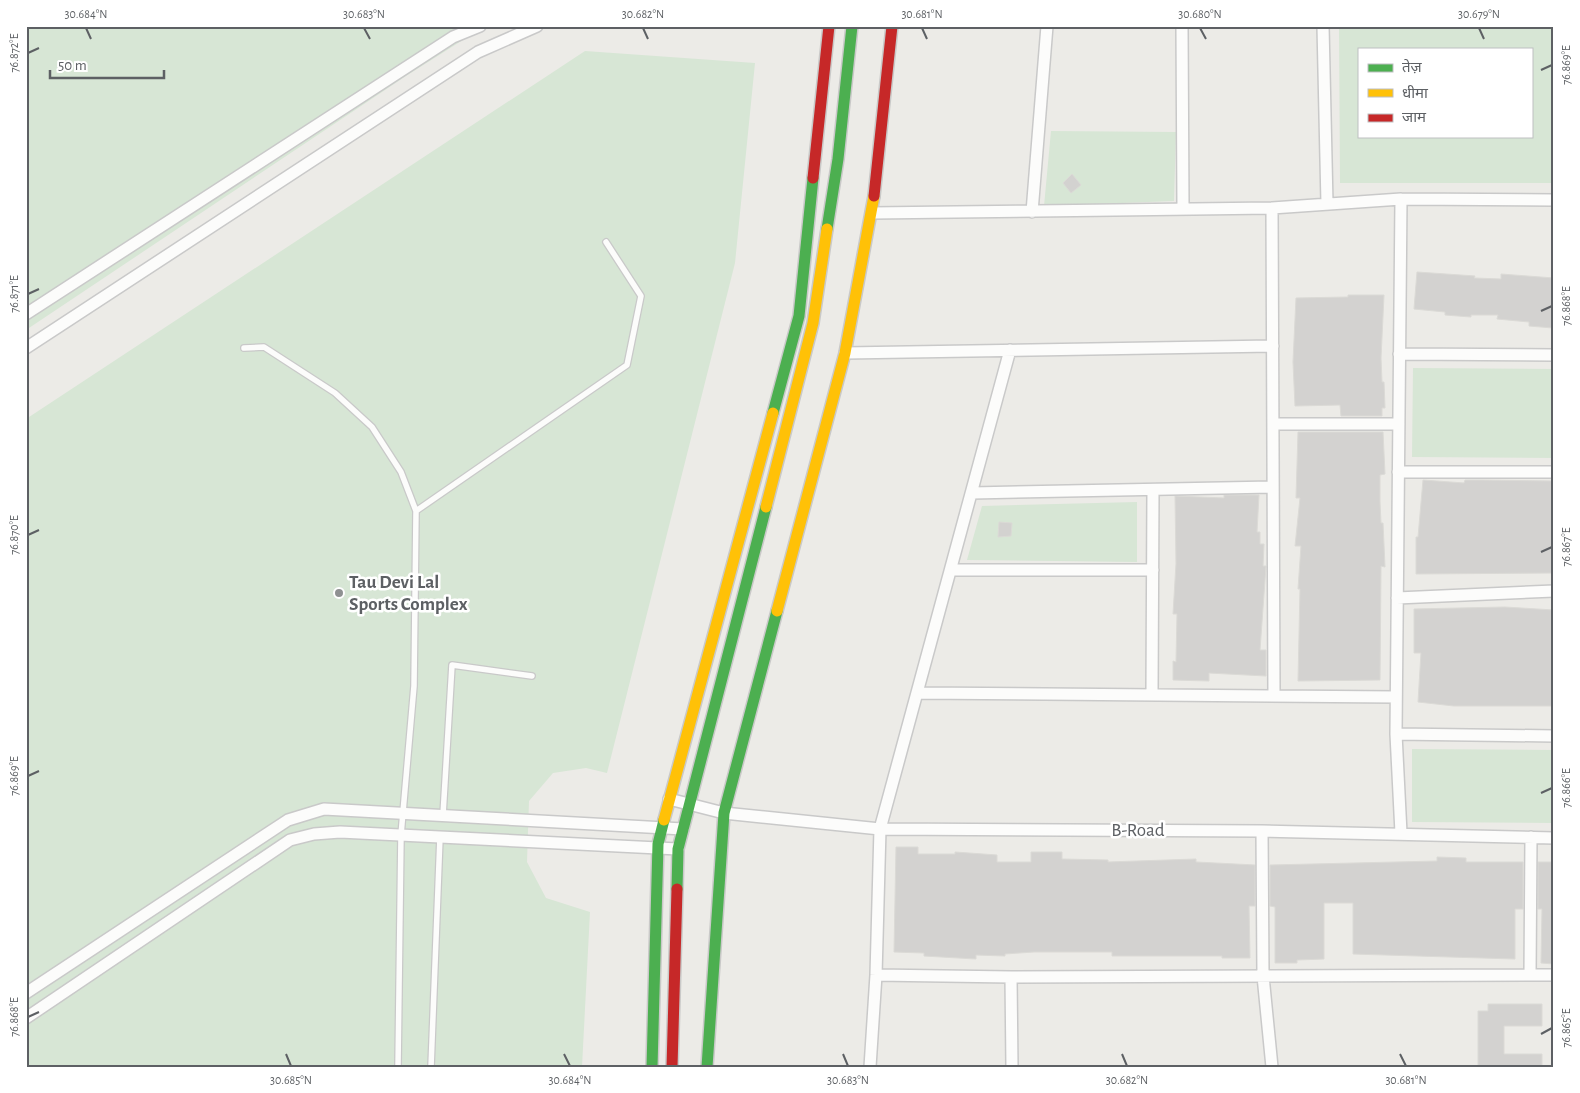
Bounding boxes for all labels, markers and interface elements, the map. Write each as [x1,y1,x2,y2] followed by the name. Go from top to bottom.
[65,8,107,20] text: 30.684°N
[343,8,385,20] text: 30.683°N
[622,8,664,20] text: 30.682°N
[901,8,943,20] text: 30.681°N
[1178,8,1222,20] text: 30.680°N
[1458,8,1500,20] text: 30.679°N
[8,33,20,72] text: 76.872°E
[1560,45,1572,85] text: 76.869°E
[50,48,164,80] scale bar
[1358,48,1532,138] legend
[58,58,87,73] text: 50 m
[1402,58,1423,75] text: तेज़
[1402,85,1429,101] text: धीमा
[1402,110,1427,125] text: जाम
[8,275,20,313] text: 76.871°E
[1560,286,1572,326] text: 76.868°E
[8,515,20,555] text: 76.870°E
[1560,527,1572,567] text: 76.867°E
[349,573,468,614] place label: Tau Devi Lal Sports Complex
[333,587,345,599] marker: Tau Devi Lal Sports Complex
[8,756,20,796] text: 76.869°E
[1560,768,1572,808] text: 76.866°E
[1111,821,1165,840] street label: B-Road
[8,997,20,1037] text: 76.868°E
[1560,1008,1572,1048] text: 76.865°E
[270,1074,312,1086] text: 30.685°N
[549,1074,591,1086] text: 30.684°N
[827,1074,869,1086] text: 30.683°N
[1106,1074,1148,1086] text: 30.682°N
[1385,1074,1427,1086] text: 30.681°N

